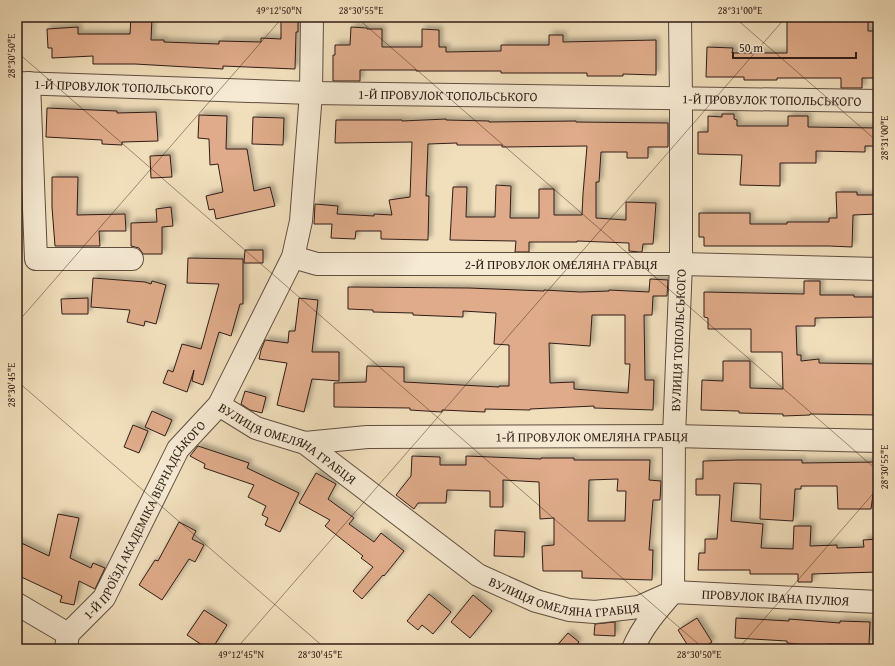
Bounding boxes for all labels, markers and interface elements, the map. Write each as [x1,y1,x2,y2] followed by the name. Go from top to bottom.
[256,3,302,18] text: 49°12'50"N
[339,3,383,18] text: 28°30'55"E
[718,3,762,18] text: 28°31'00"E
[4,34,19,78] text: 28°30'50"E
[733,34,856,60] scale bar
[739,39,763,56] text: 50 m
[34,75,214,100] street label: 1-Й ПРОВУЛОК ТОПОЛЬСЬКОГО
[358,85,538,106] street label: 1-Й ПРОВУЛОК ТОПОЛЬСЬКОГО
[682,89,862,111] street label: 1-Й ПРОВУЛОК ТОПОЛЬСЬКОГО
[877,116,892,160] text: 28°31'00"E
[465,255,658,274] street label: 2-Й ПРОВУЛОК ОМЕЛЯНА ГРАБЦЯ
[666,268,691,412] street label: ВУЛИЦЯ ТОПОЛЬСЬКОГО
[4,363,19,407] text: 28°30'45"E
[215,398,360,489] street label: ВУЛИЦЯ ОМЕЛЯНА ГРАБЦЯ
[79,416,210,624] street label: 1-Й ПРОЇЗД АКАДЕМІКА ВЕРНАДСЬКОГО
[495,427,689,447] street label: 1-Й ПРОВУЛОК ОМЕЛЯНА ГРАБЦЯ
[877,445,892,489] text: 28°30'55"E
[486,572,641,622] street label: ВУЛИЦЯ ОМЕЛЯНА ГРАБЦЯ
[701,584,850,611] street label: ПРОВУЛОК ІВАНА ПУЛЮЯ
[218,647,264,662] text: 49°12'45"N
[298,647,342,662] text: 28°30'45"E
[677,647,721,662] text: 28°30'50"E

